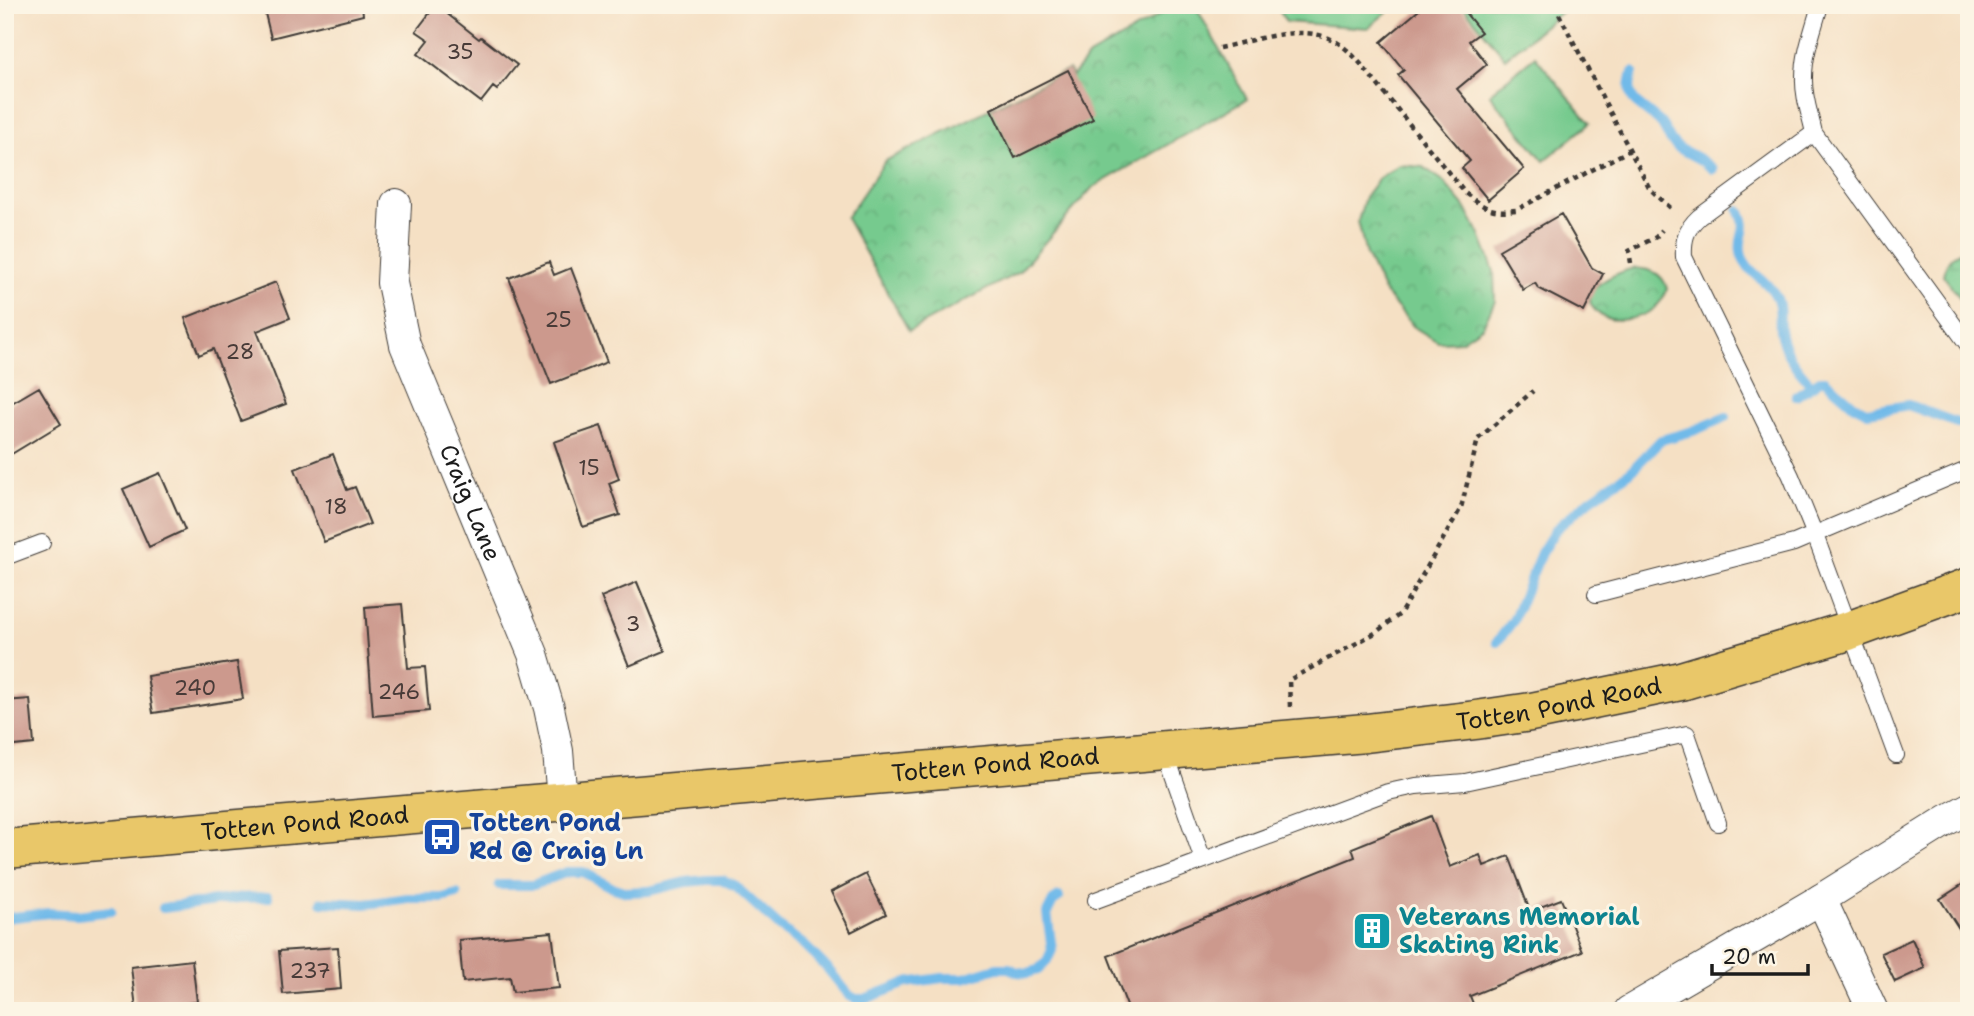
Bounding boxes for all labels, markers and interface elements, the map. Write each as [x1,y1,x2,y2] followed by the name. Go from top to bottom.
[447,38,473,66] house number: 35
[544,306,572,334] house number: 25
[226,338,254,366] house number: 28
[432,439,509,566] street label: Craig Lane
[578,454,600,482] house number: 15
[324,493,348,521] house number: 18
[626,610,640,638] house number: 3
[1454,669,1664,738] street label: Totten Pond Road
[174,674,216,702] house number: 240
[378,678,420,706] house number: 246
[890,740,1101,789] street label: Totten Pond Road
[200,799,410,848] street label: Totten Pond Road
[469,807,644,867] place label: Totten Pond Rd @ Craig Ln
[421,816,463,858] bus stop icon: Totten Pond Rd @ Craig Ln
[1399,901,1640,961] place label: Veterans Memorial Skating Rink
[1351,910,1393,952] building icon: Veterans Memorial Skating Rink
[1712,932,1808,976] scale bar
[1722,943,1776,971] text: 20 m
[289,957,331,985] house number: 237

